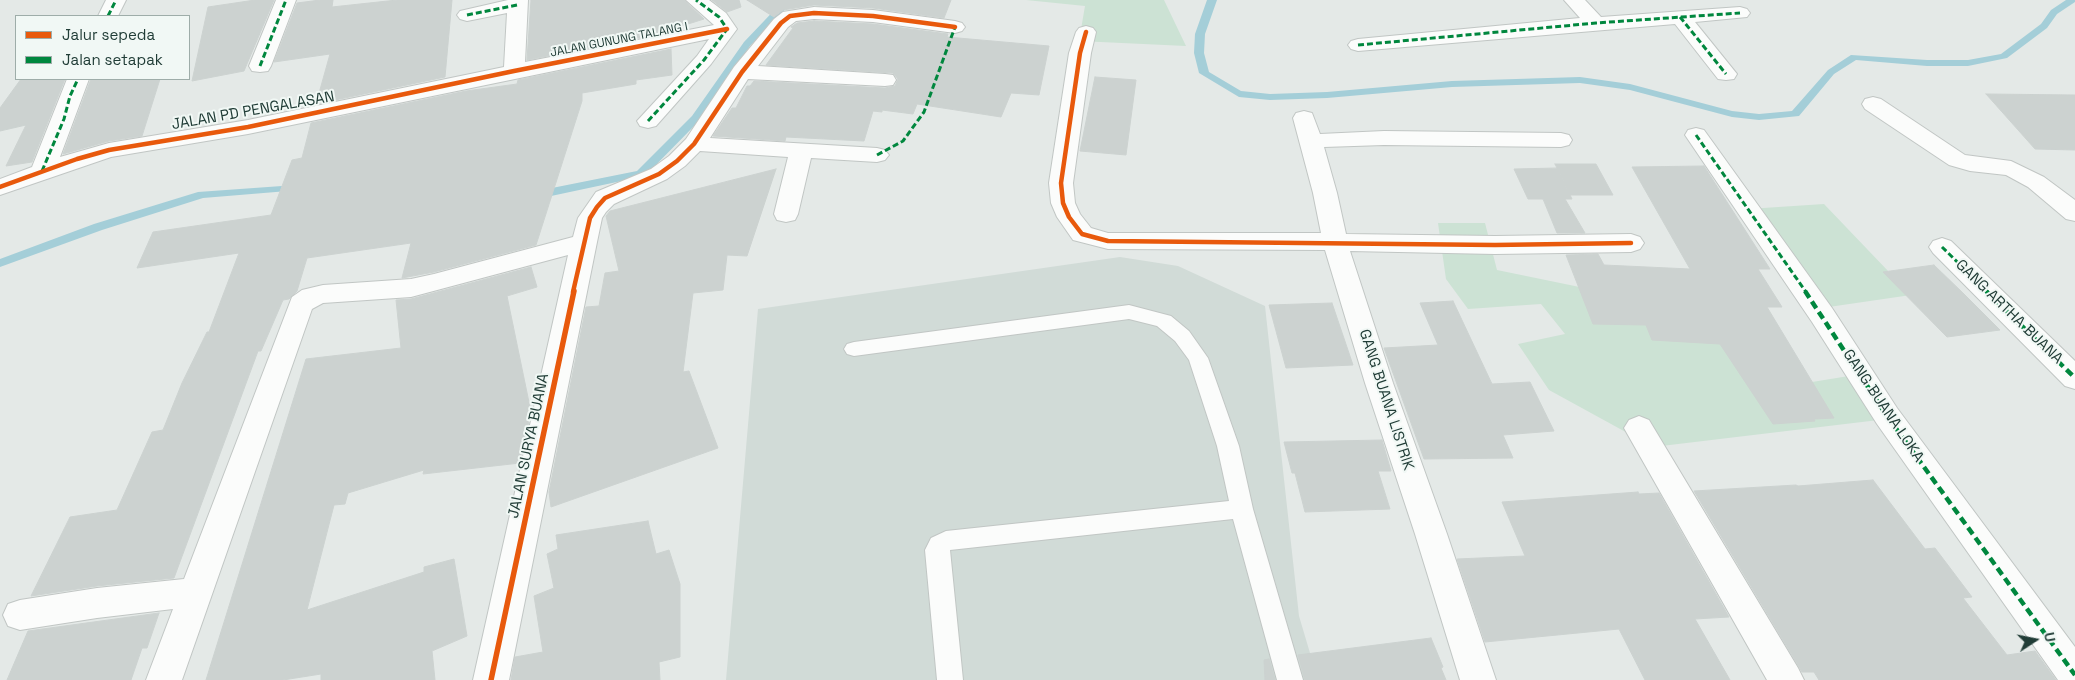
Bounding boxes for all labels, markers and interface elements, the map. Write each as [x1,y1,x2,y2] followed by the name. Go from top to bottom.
[15,15,190,80] legend
[549,20,689,60] street label: JALAN GUNUNG TALANG I
[62,25,155,44] text: Jalur sepeda
[62,50,163,69] text: Jalan setapak
[170,88,336,134] street label: JALAN PD PENGALASAN
[1952,256,2066,368] street label: GANG ARTHA BUANA
[1355,327,1417,473] street label: GANG BUANA LISTRIK
[1839,346,1927,466] street label: GANG BUANA LOKA
[505,372,553,520] street label: JALAN SURYA BUANA
[2010,615,2060,665] north arrow
[2040,631,2059,643] text: U

